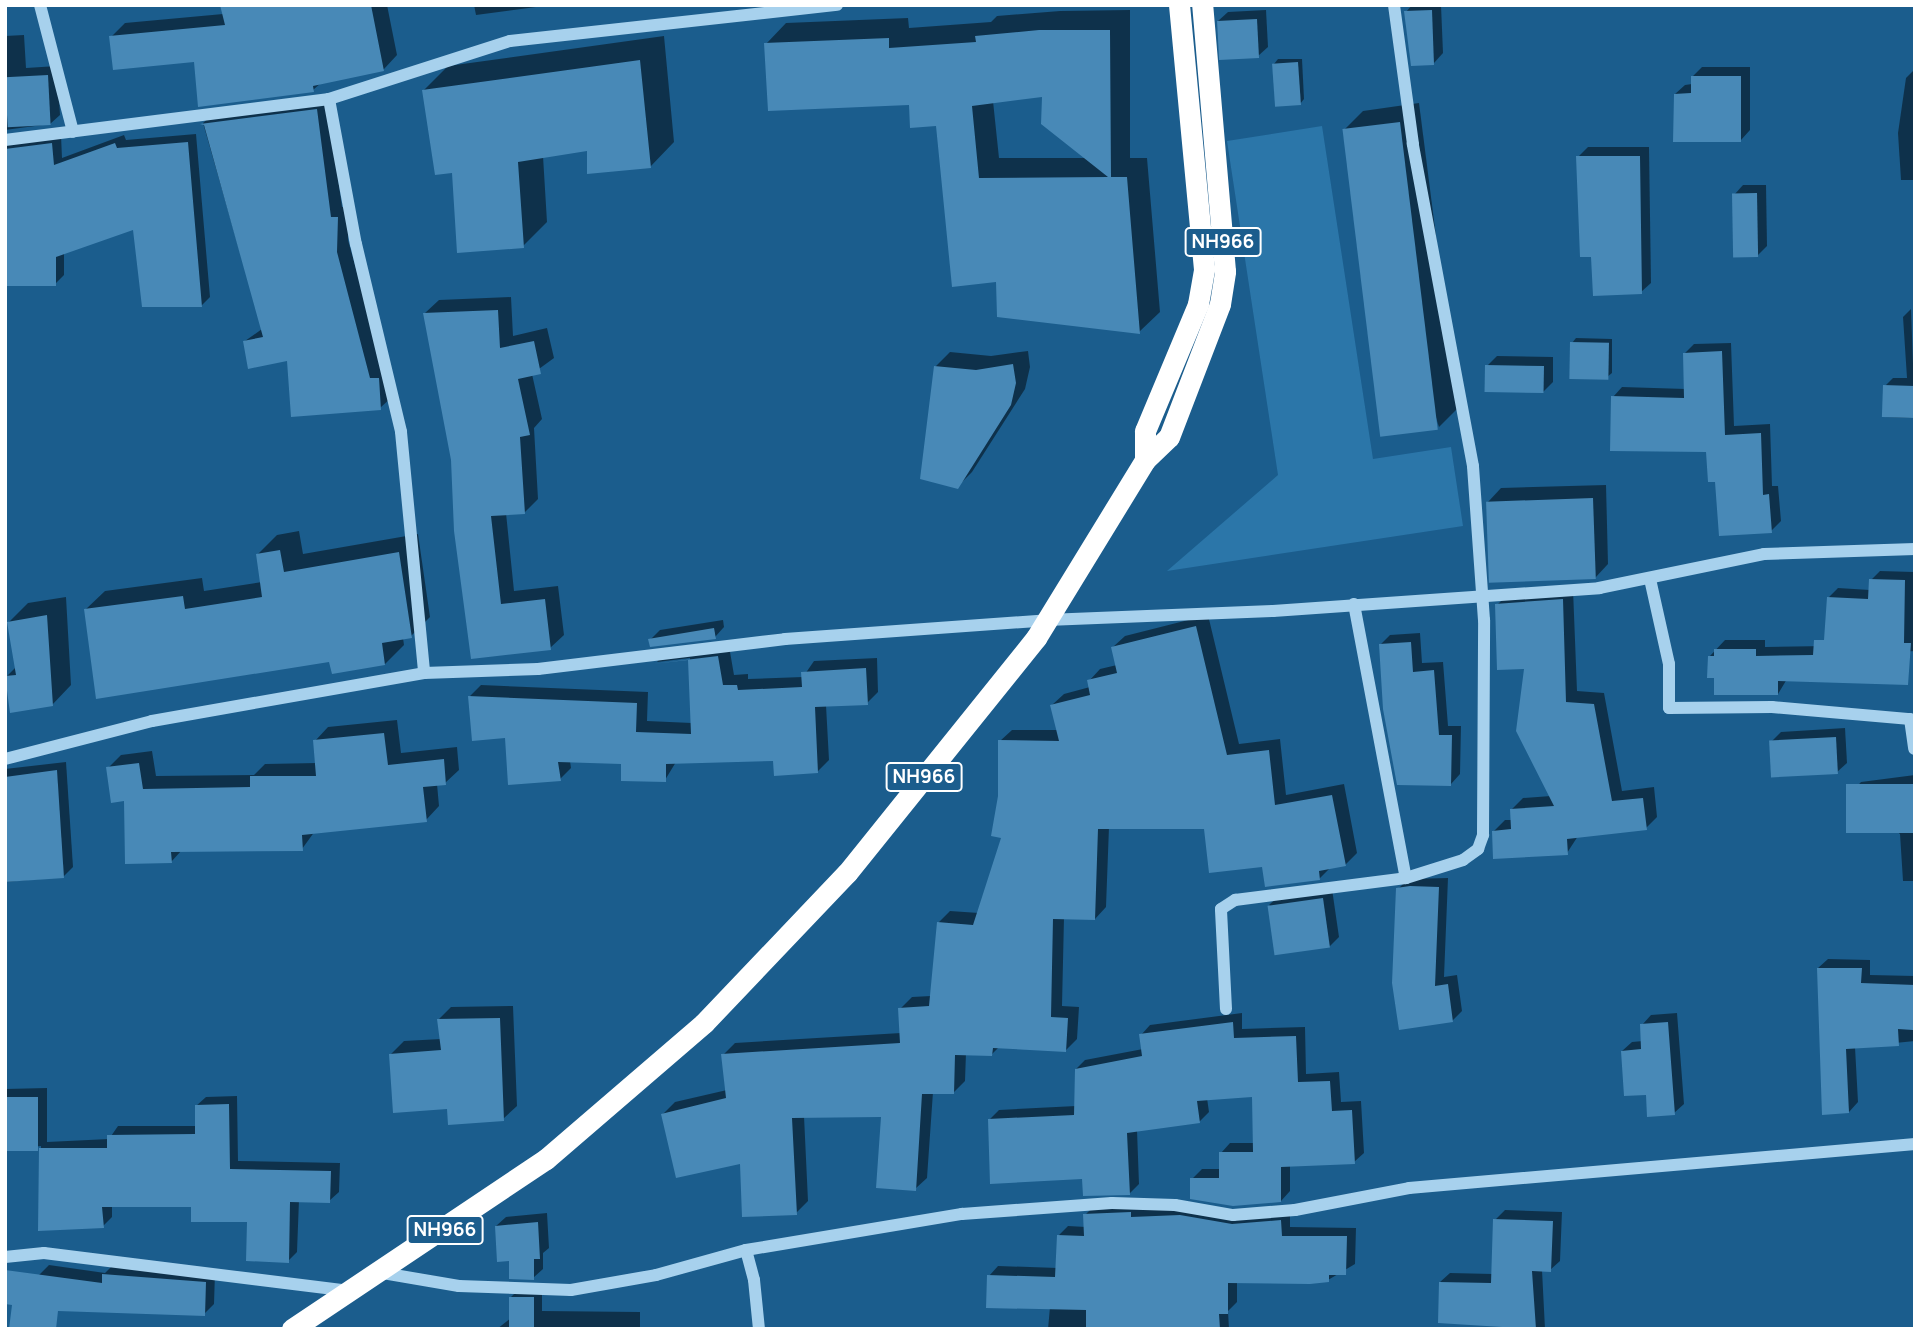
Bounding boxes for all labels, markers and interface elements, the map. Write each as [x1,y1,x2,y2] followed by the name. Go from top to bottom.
[1184,226,1262,258] road number: NH966
[886,762,962,792] road number: NH966
[406,1214,484,1246] road number: NH966

